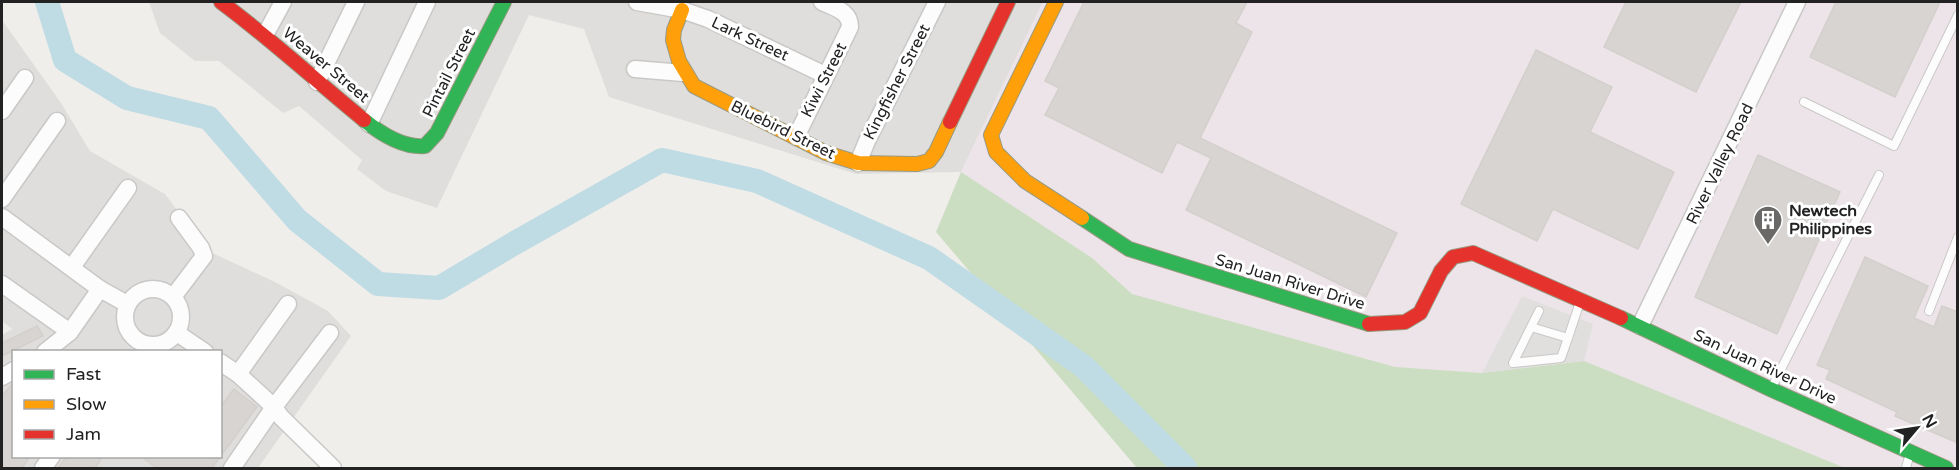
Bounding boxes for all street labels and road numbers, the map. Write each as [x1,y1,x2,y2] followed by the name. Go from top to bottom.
[708,12,792,66] street label: Lark Street
[859,21,935,143] street label: Kingfisher Street
[279,23,373,107] street label: Weaver Street
[418,25,480,121] street label: Pintail Street
[797,39,851,121] street label: Kiwi Street
[728,96,838,164] street label: Bluebird Street
[1682,100,1758,228] street label: River Valley Road
[1213,250,1367,314] street label: San Juan River Drive
[1690,325,1840,409] street label: San Juan River Drive

